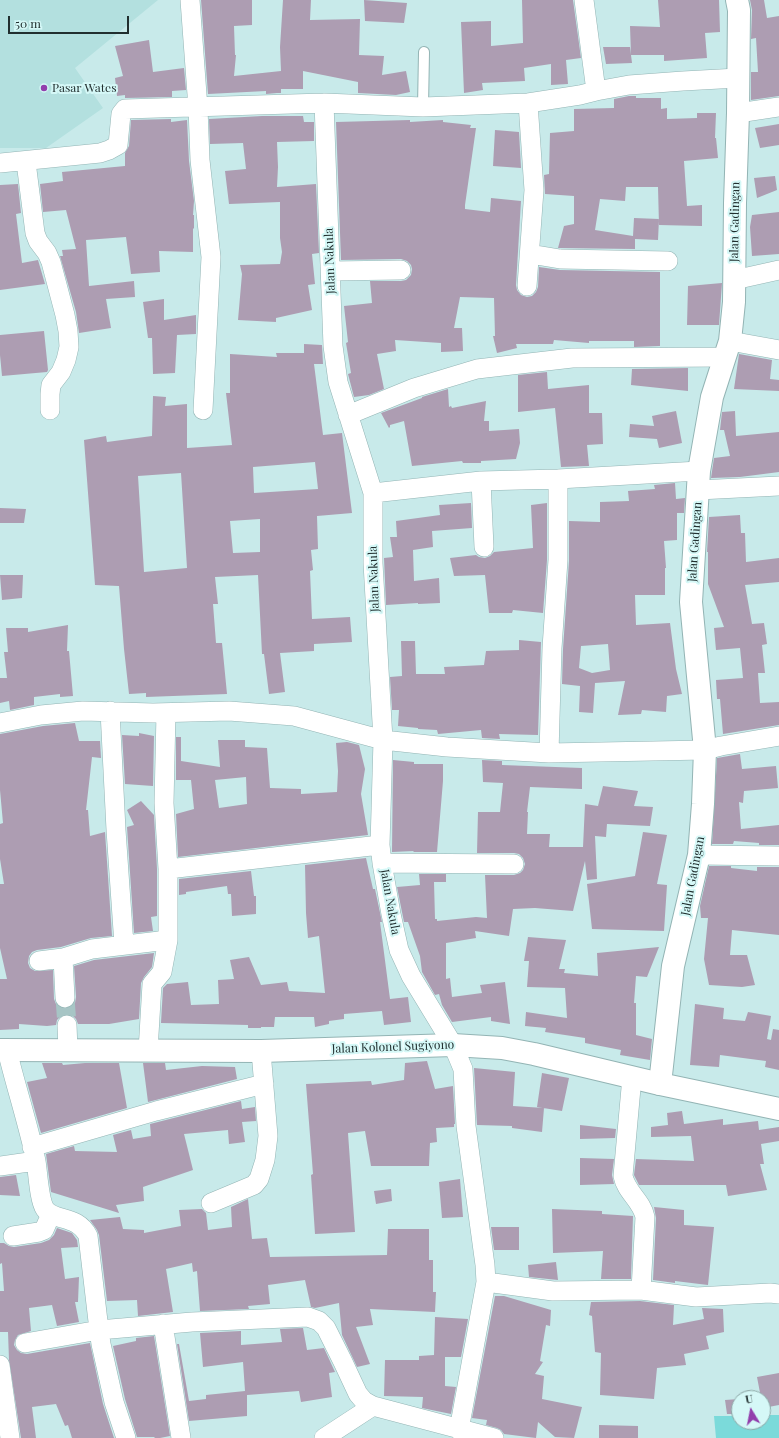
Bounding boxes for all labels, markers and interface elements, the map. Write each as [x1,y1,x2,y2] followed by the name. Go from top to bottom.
[10,8,131,34] scale bar
[15,15,41,31] text: 50 m
[52,81,116,95] place label: Pasar Wates
[39,83,49,93] marker: Pasar Wates
[727,182,743,262] street label: Jalan Gadingan
[322,228,338,294] street label: Jalan Nakula
[685,501,705,583] street label: Jalan Gadingan
[366,546,382,612] street label: Jalan Nakula
[678,835,708,917] street label: Jalan Gadingan
[377,868,403,936] street label: Jalan Nakula
[331,1038,455,1056] street label: Jalan Kolonel Sugiyono
[731,1390,771,1430] north arrow
[744,1391,754,1407] text: U

